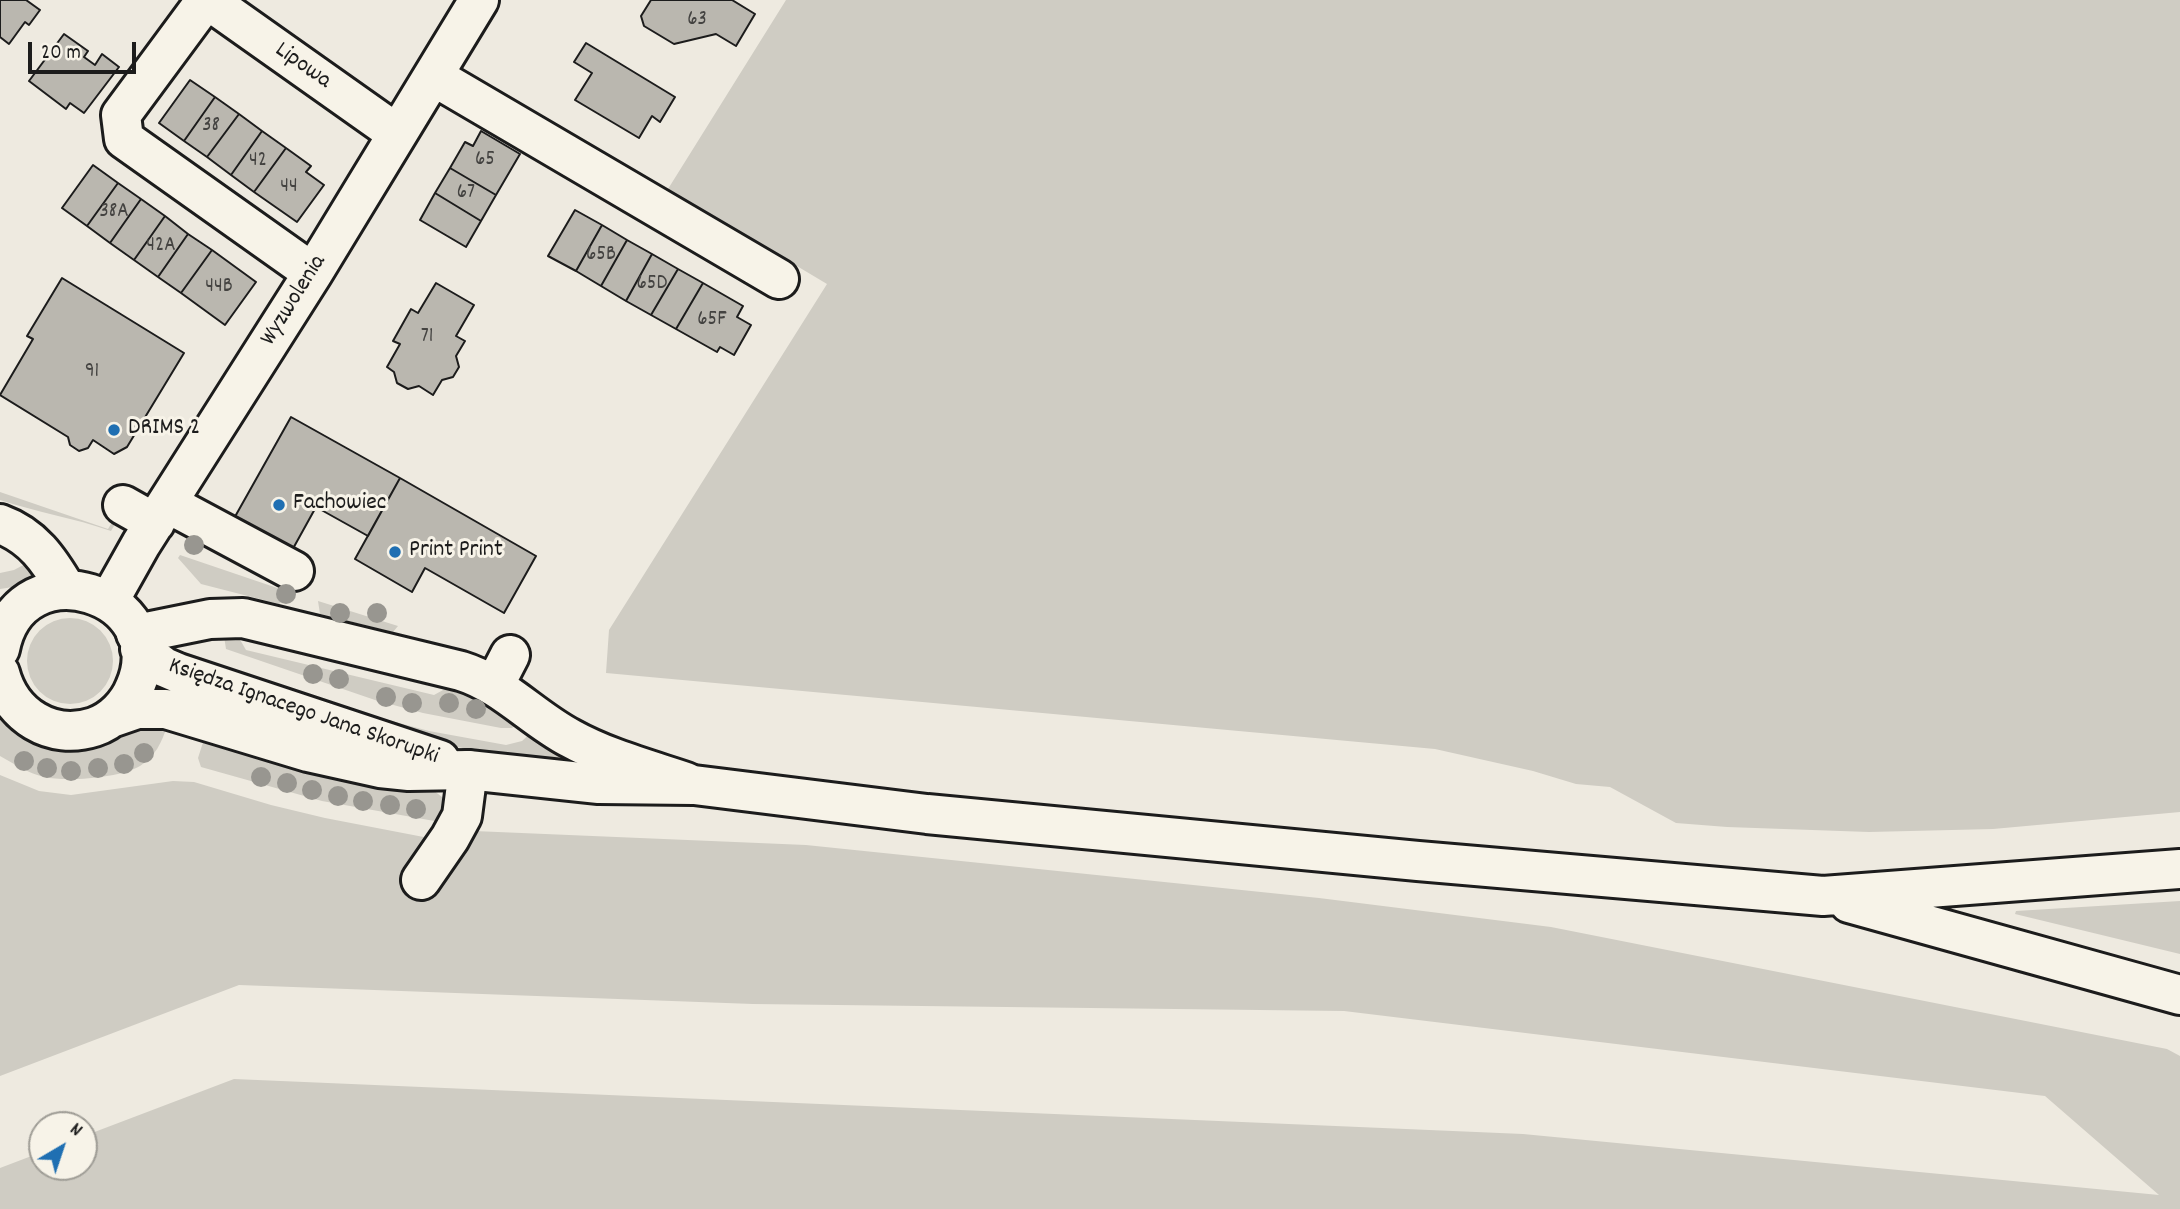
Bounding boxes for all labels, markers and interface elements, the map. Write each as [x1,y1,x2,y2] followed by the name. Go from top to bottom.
[687,8,707,34] house number: 63
[32,28,140,72] scale bar
[268,37,336,97] street label: Lipowa
[41,39,81,69] text: 20 m
[202,114,220,140] house number: 38
[475,148,495,174] house number: 65
[249,149,267,175] house number: 42
[280,175,298,201] house number: 44
[457,181,475,207] house number: 67
[99,200,129,226] house number: 38A
[146,234,176,260] house number: 42A
[586,243,616,269] house number: 65B
[256,250,334,352] street label: Wyzwolenia
[637,272,667,298] house number: 65D
[205,275,233,301] house number: 44B
[697,308,727,334] house number: 65F
[421,325,433,351] house number: 71
[85,360,99,386] house number: 91
[128,416,200,444] place label: DRIMS 2
[106,422,122,438] marker: DRIMS 2
[293,491,386,519] place label: Fachowiec
[271,497,287,513] marker: Fachowiec
[409,538,503,566] place label: Print Print
[387,544,403,560] marker: Print Print
[164,653,442,773] street label: Księdza Ignacego Jana Skorupki
[28,1111,98,1181] north arrow
[63,1117,87,1144] text: N

